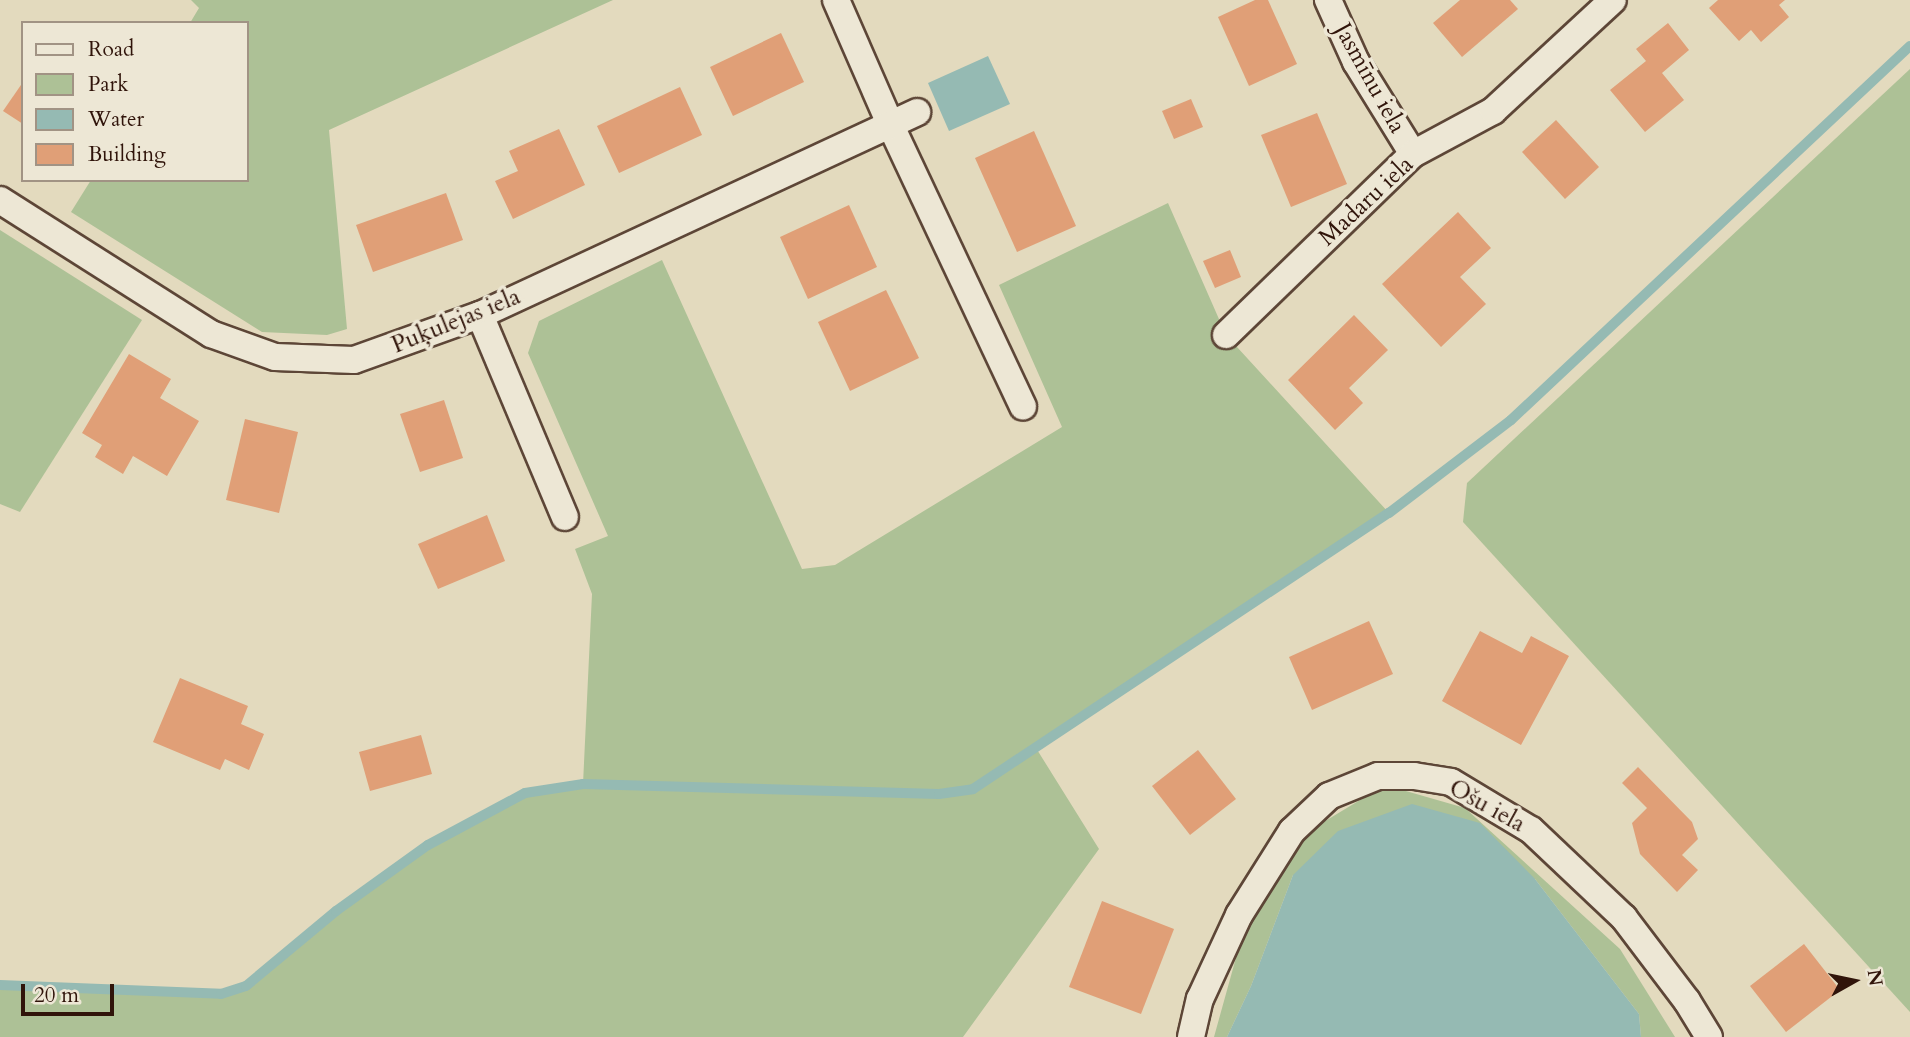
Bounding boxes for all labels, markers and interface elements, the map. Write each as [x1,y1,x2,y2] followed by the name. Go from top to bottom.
[1328,18,1412,138] street label: Jasmīnu iela
[21,21,248,182] legend
[88,35,134,64] text: Road
[88,70,128,99] text: Park
[88,105,144,134] text: Water
[88,140,166,169] text: Building
[1313,150,1419,252] street label: Madaru iela
[388,282,524,360] street label: Puķulejas iela
[1444,773,1530,839] street label: Ošu iela
[1819,946,1889,1016] north arrow
[1861,968,1889,988] text: N
[24,970,117,1014] scale bar
[34,981,79,1010] text: 20 m

